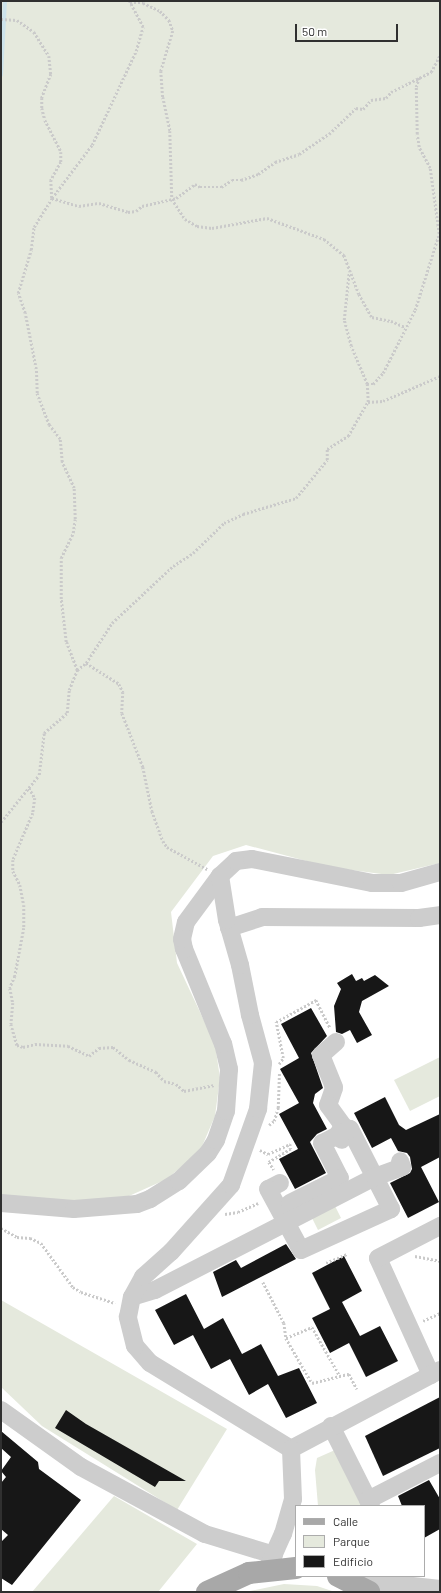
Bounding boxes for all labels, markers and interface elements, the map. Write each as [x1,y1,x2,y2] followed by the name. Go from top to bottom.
[297,16,400,42] scale bar
[302,24,327,38] text: 50 m
[295,1505,425,1577] legend
[333,1514,358,1528] text: Calle
[333,1534,370,1548] text: Parque
[333,1554,373,1568] text: Edificio

